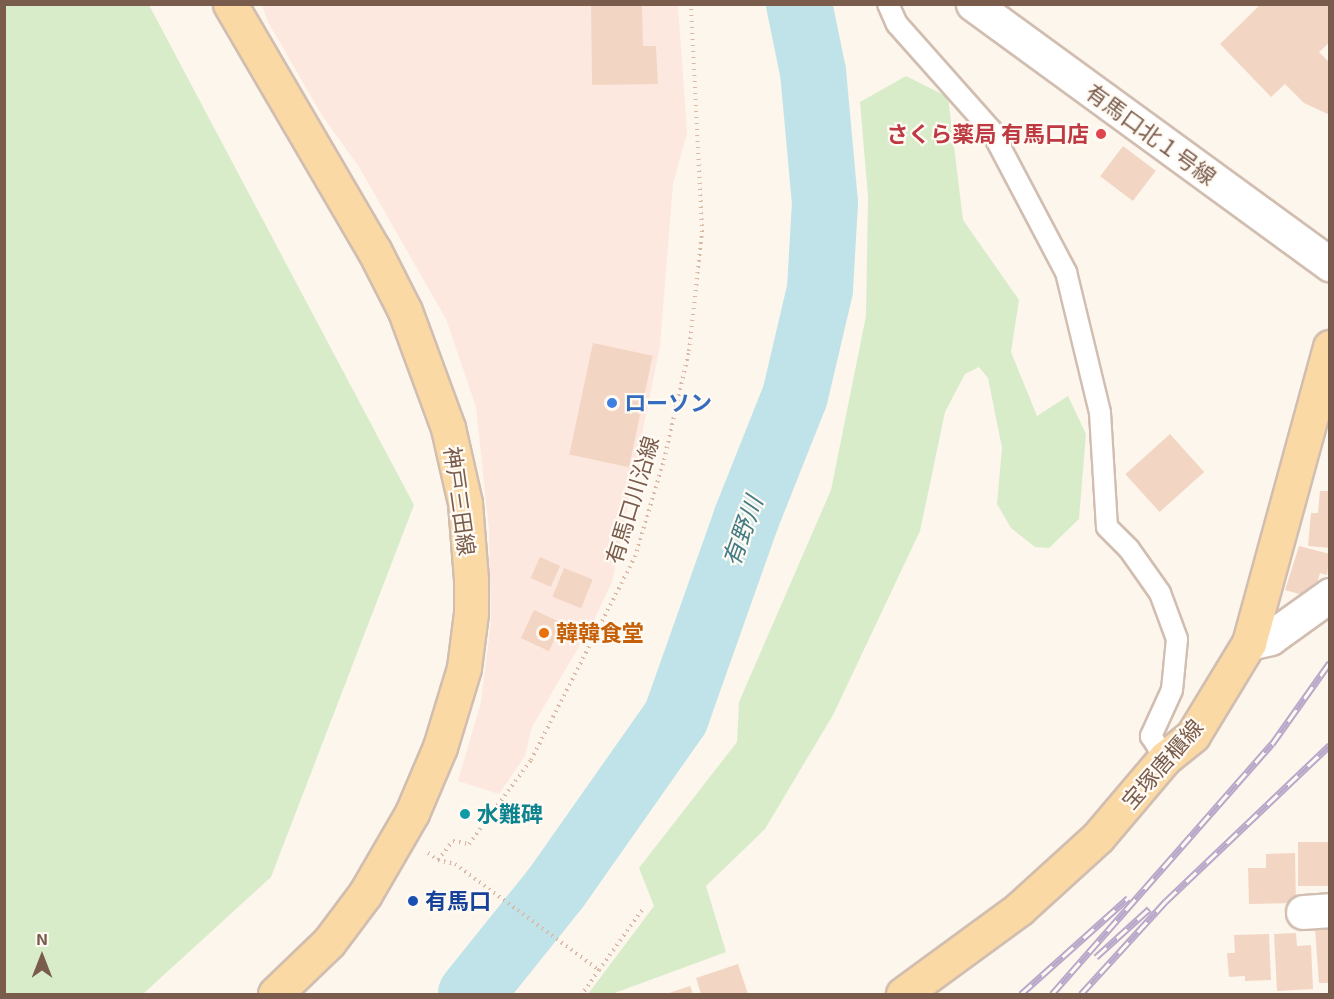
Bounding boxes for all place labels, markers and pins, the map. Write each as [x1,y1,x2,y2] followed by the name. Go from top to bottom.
[886,121,1089,147] place label: さくら薬局 有馬口店
[1094,127,1108,141] marker: さくら薬局 有馬口店
[624,390,712,416] place label: ローソン
[605,396,619,410] marker: ローソン
[556,620,644,646] place label: 韓韓食堂
[537,626,551,640] marker: 韓韓食堂
[477,801,543,827] place label: 水難碑
[458,807,472,821] marker: 水難碑
[425,888,491,914] place label: 有馬口
[406,894,420,908] marker: 有馬口

